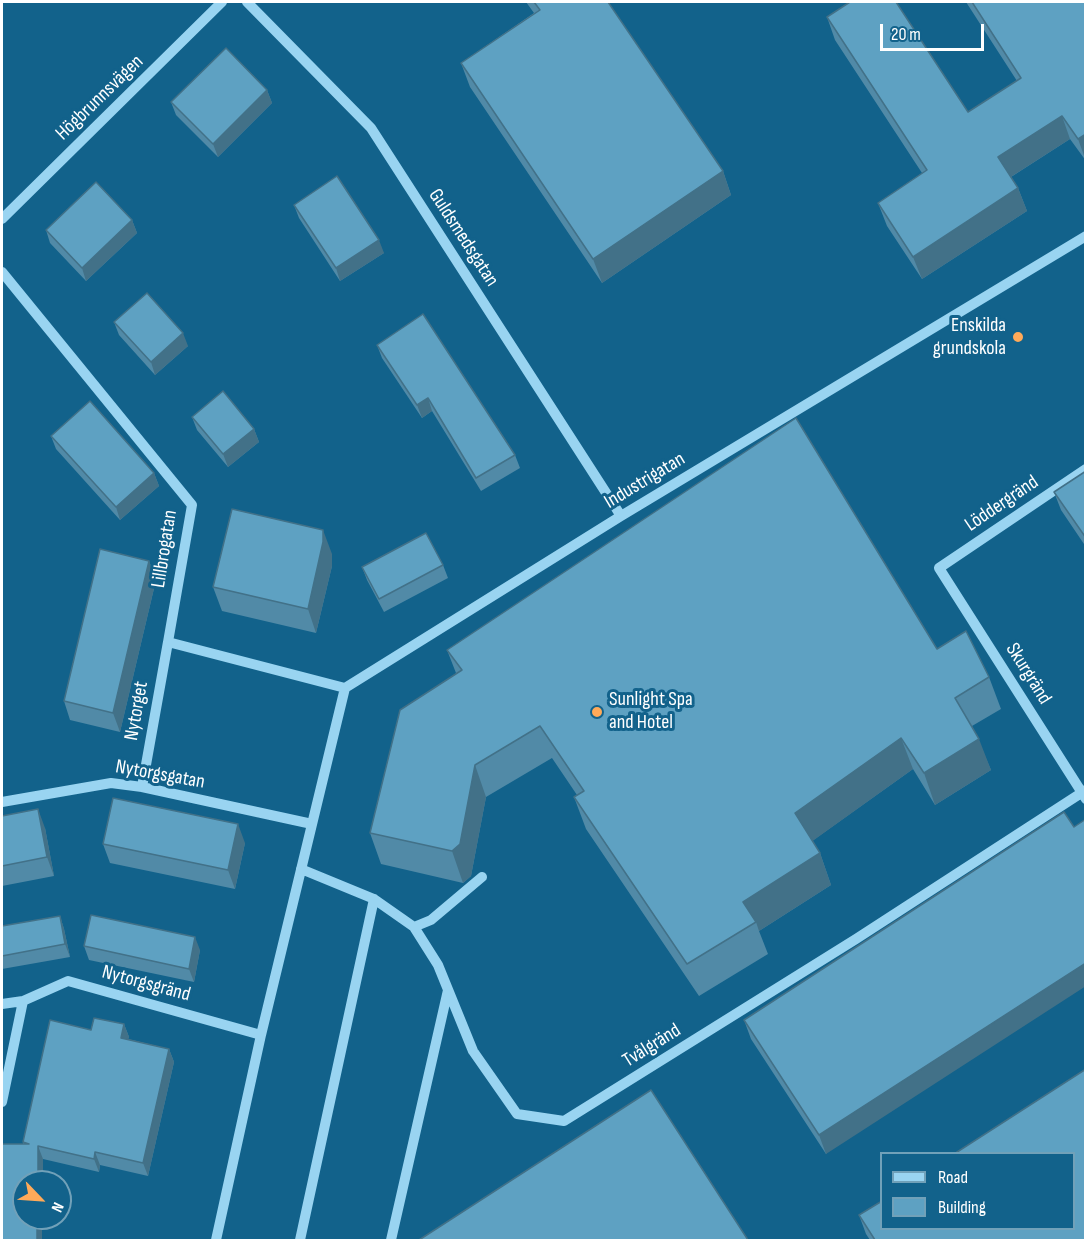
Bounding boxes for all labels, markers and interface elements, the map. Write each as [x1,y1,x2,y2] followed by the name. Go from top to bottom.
[883,12,986,50] scale bar
[891,24,921,45] text: 20 m
[51,50,149,146] street label: Högbrunnsvägen
[423,185,503,291] street label: Guldsmedsgatan
[933,314,1006,361] place label: Enskilda grundskola
[1011,330,1025,344] marker: Enskilda grundskola
[600,448,690,514] street label: Industrigatan
[961,471,1043,537] street label: Löddergränd
[147,509,183,589] street label: Lillbrogatan
[1000,639,1056,709] street label: Skurgränd
[120,680,154,742] street label: Nytorget
[609,688,693,735] place label: Sunlight Spa and Hotel
[590,705,604,719] marker: Sunlight Spa and Hotel
[113,755,207,795] street label: Nytorgsgatan
[99,961,193,1007] street label: Nytorgsgränd
[618,1019,686,1073] street label: Tvålgränd
[880,1152,1075,1230] legend
[938,1167,968,1188] text: Road
[12,1170,72,1230] north arrow
[938,1197,986,1218] text: Building
[47,1199,67,1215] text: N

